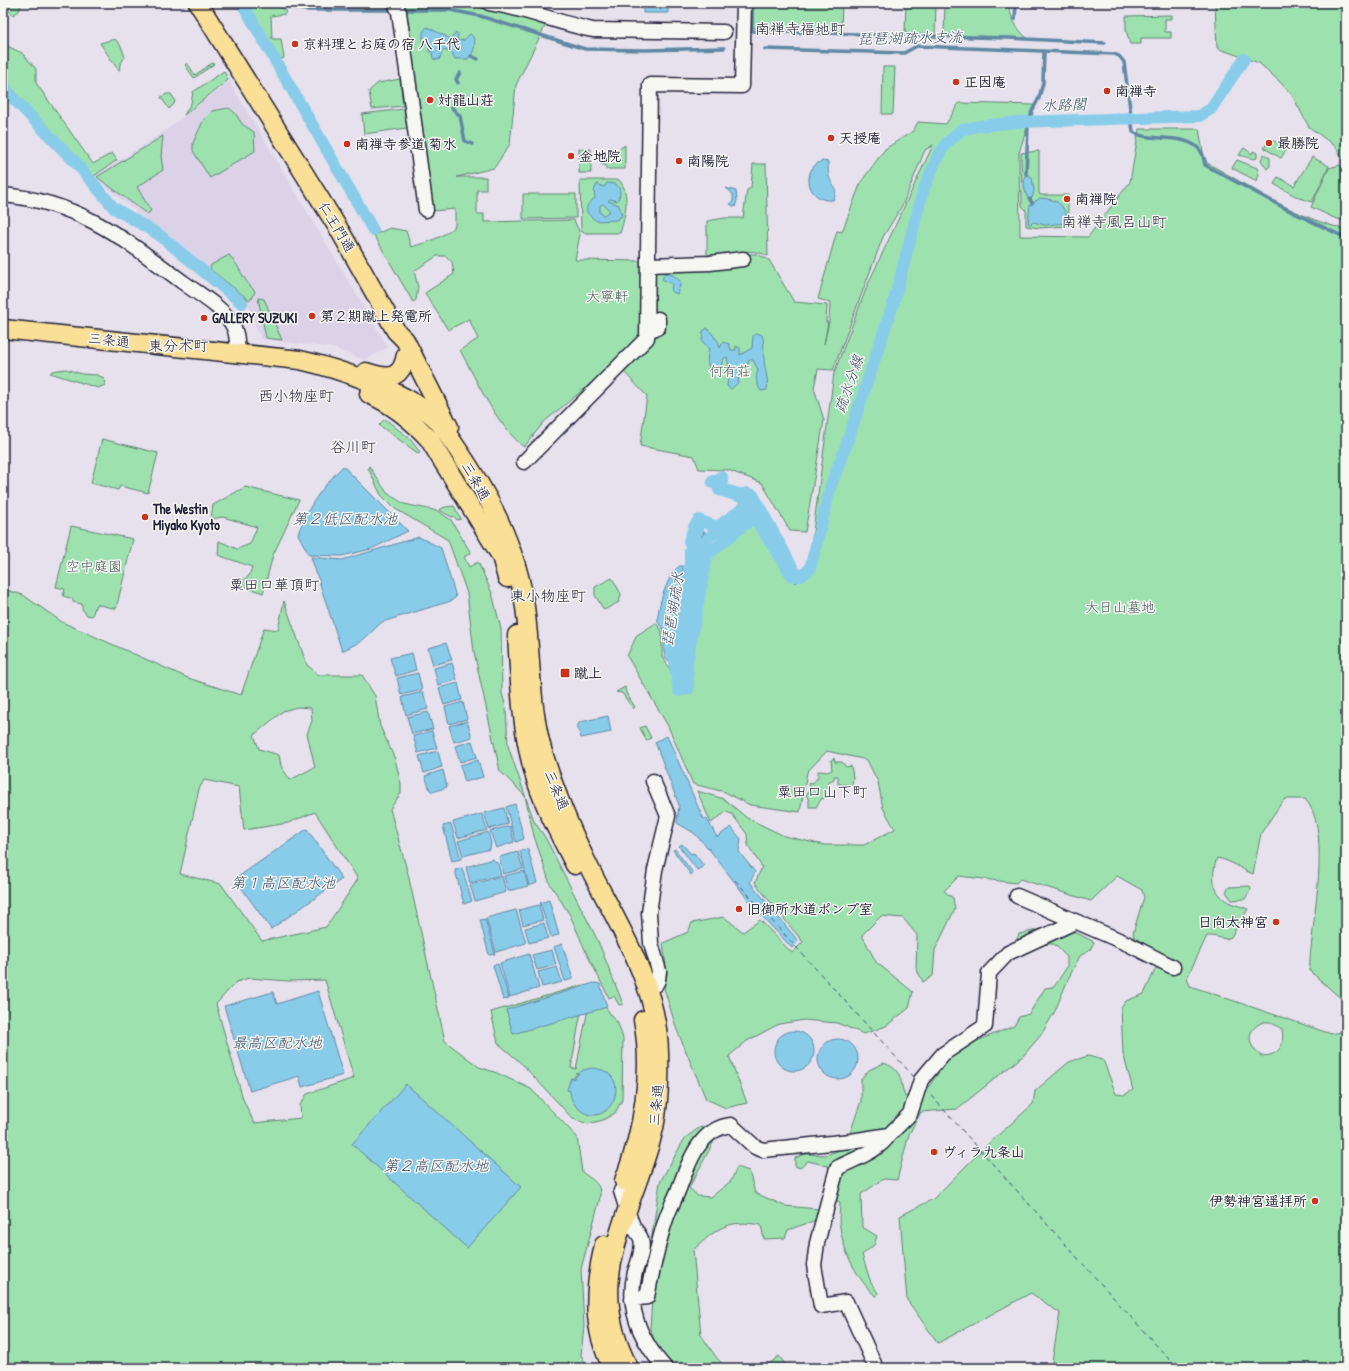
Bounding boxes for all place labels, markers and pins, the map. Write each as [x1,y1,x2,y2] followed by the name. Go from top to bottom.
[303,34,460,53] place label: 京料理とお庭の宿 八千代
[290,39,300,49] marker: 京料理とお庭の宿 八千代
[964,72,1006,91] place label: 正因庵
[951,77,961,87] marker: 正因庵
[1115,81,1157,100] place label: 南禅寺
[1102,86,1112,96] marker: 南禅寺
[438,90,494,109] place label: 対龍山荘
[425,95,435,105] marker: 対龍山荘
[839,128,881,147] place label: 天授庵
[826,133,836,143] marker: 天授庵
[1277,133,1319,152] place label: 最勝院
[355,134,457,153] place label: 南禅寺参道 菊水
[1264,138,1274,148] marker: 最勝院
[342,139,352,149] marker: 南禅寺参道 菊水
[579,146,621,165] place label: 金地院
[566,151,576,161] marker: 金地院
[687,151,729,170] place label: 南陽院
[674,156,684,166] marker: 南陽院
[1075,189,1117,208] place label: 南禅院
[1062,194,1072,204] marker: 南禅院
[320,306,432,325] place label: 第２期蹴上発電所
[212,308,297,327] place label: GALLERY SUZUKI
[307,311,317,321] marker: 第２期蹴上発電所
[199,313,209,323] marker: GALLERY SUZUKI
[152,499,220,536] place label: The Westin Miyako Kyoto
[140,512,150,522] marker: The Westin Miyako Kyoto
[574,663,602,682] place label: 蹴上
[559,667,571,679] marker: 蹴上
[747,899,873,918] place label: 旧御所水道ポンプ室
[734,904,744,914] marker: 旧御所水道ポンプ室
[1198,912,1268,931] place label: 日向太神宮
[1271,917,1281,927] marker: 日向太神宮
[942,1142,1025,1161] place label: ヴィラ九条山
[929,1147,939,1157] marker: ヴィラ九条山
[1209,1191,1307,1210] place label: 伊勢神宮遥拝所
[1310,1196,1320,1206] marker: 伊勢神宮遥拝所

